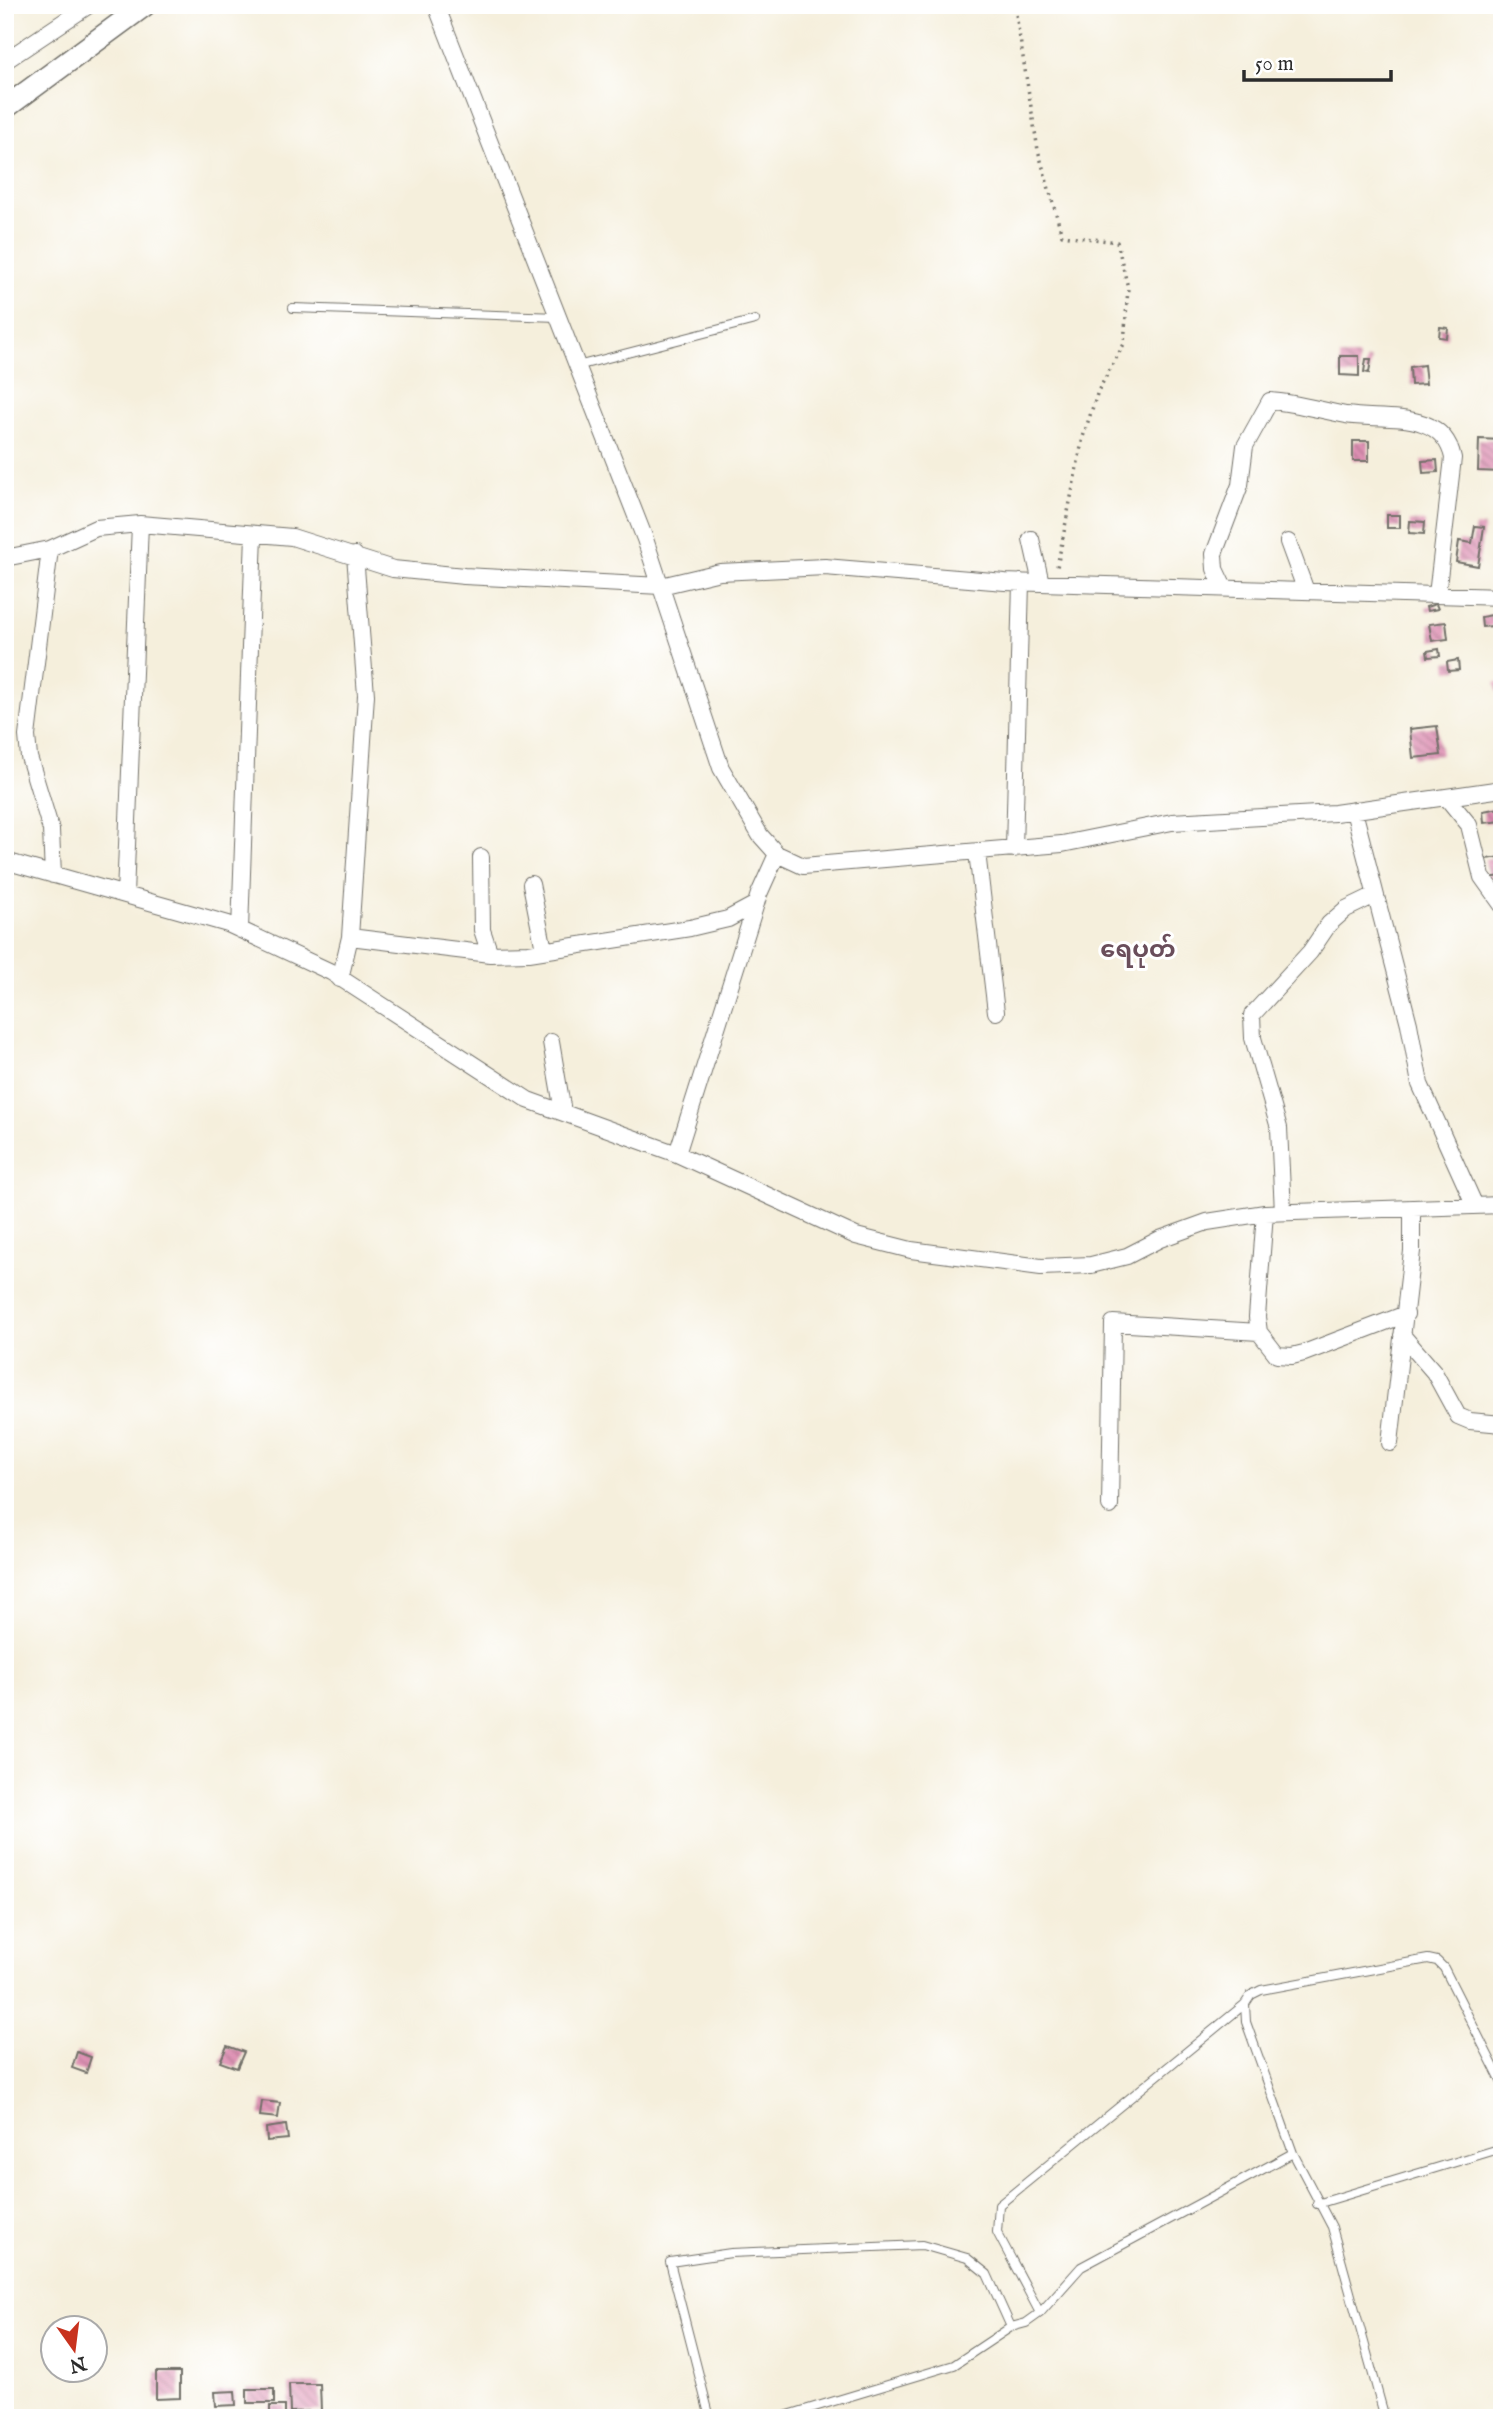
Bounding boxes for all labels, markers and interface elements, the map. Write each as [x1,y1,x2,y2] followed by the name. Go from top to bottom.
[1244,38,1392,82] scale bar
[1255,51,1294,78] text: 50 m
[1100,933,1176,968] district label: ရေပုတ်
[38,2314,108,2384] north arrow
[66,2350,89,2377] text: N

